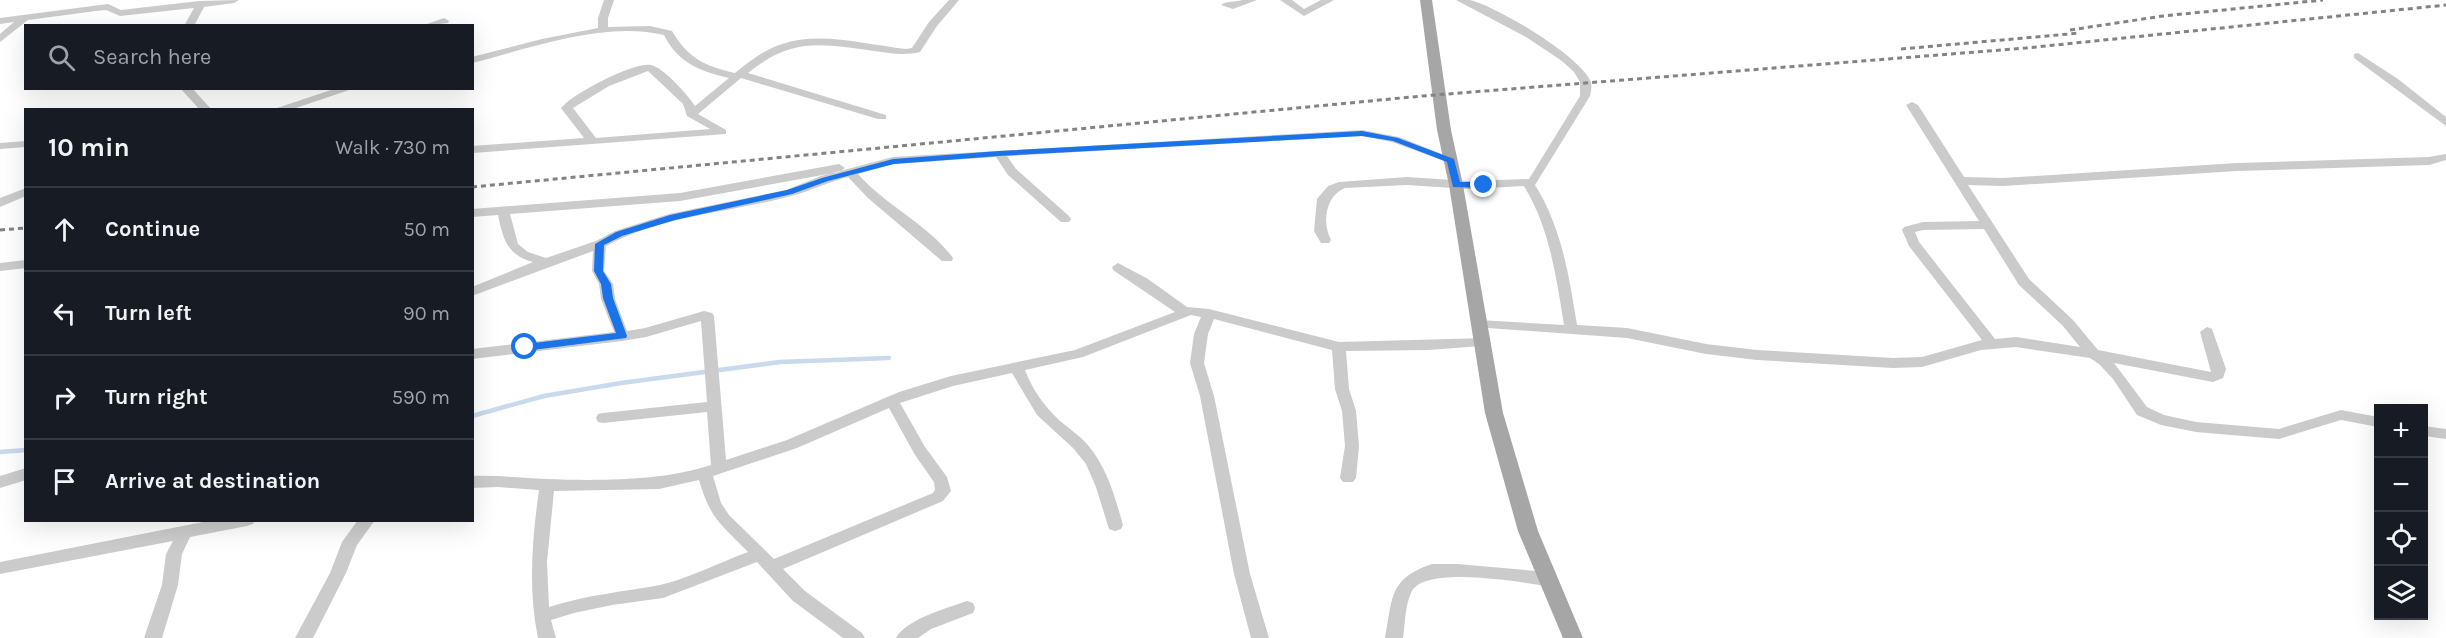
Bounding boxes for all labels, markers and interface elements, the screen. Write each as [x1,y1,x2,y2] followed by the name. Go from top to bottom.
[24,24,474,90] search box
[45,41,78,74] icon: search
[93,44,211,70] text: Search here
[48,132,130,163] text: 10 min
[335,136,450,159] text: Walk · 730 m
[1470,171,1496,197] route end
[48,213,81,246] icon: ahead
[105,216,200,242] text: Continue
[403,218,450,241] text: 50 m
[48,297,81,330] icon: left
[105,300,192,326] text: Turn left
[403,302,450,325] text: 90 m
[511,333,537,359] route start
[48,381,81,414] icon: right
[105,384,208,410] text: Turn right
[392,386,450,409] text: 590 m
[2374,404,2428,620] map controls
[2374,404,2428,458] button: +
[2374,458,2428,512] button: −
[48,465,81,498] icon: arrive
[105,468,320,494] text: Arrive at destination
[2374,512,2428,566] button: locate
[2374,566,2428,620] button: layers

